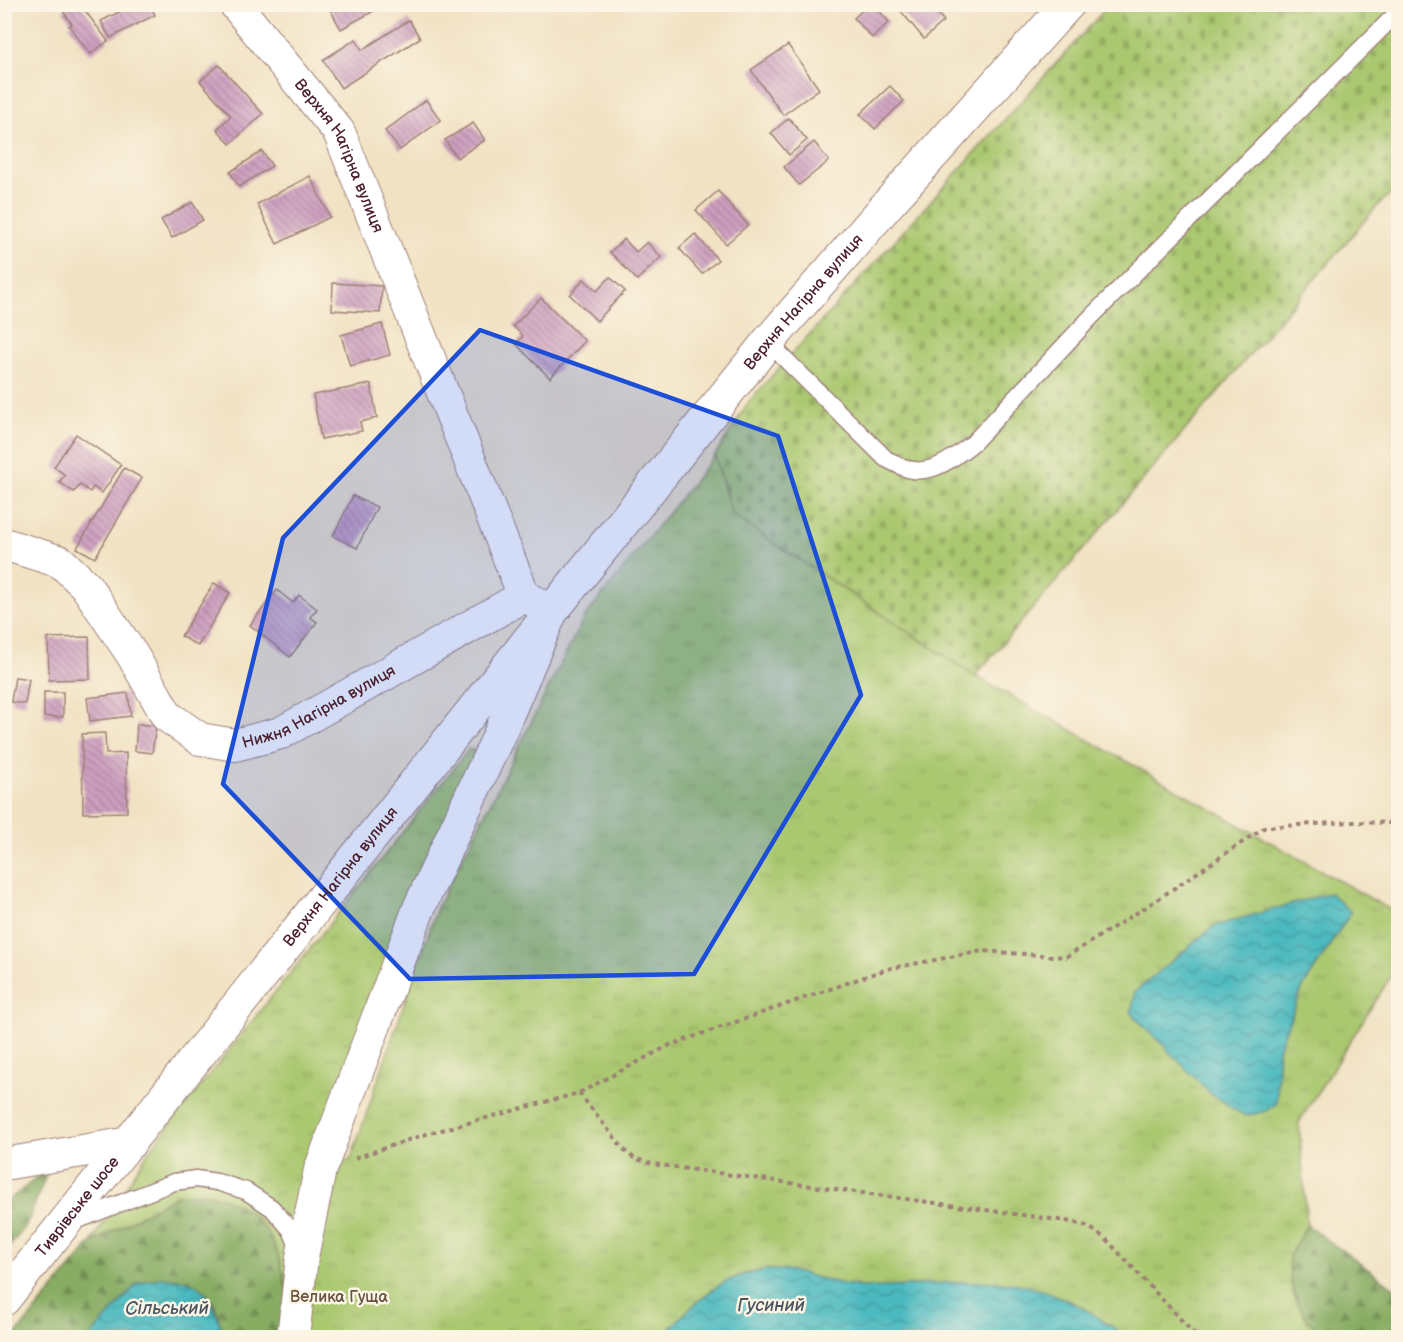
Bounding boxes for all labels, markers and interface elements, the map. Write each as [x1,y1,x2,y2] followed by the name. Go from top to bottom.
[290,75,388,236] street label: Верхня Нагірна вулиця
[740,230,867,374] street label: Верхня Нагірна вулиця
[240,661,399,752] street label: Нижня Нагірна вулиця
[279,803,402,950] street label: Верхня Нагірна вулиця
[32,1153,123,1261] street label: Тиврівське шосе
[290,1288,388,1307] park label: Велика Гуща
[737,1295,805,1316] water label: Гусиний
[125,1298,209,1319] water label: Сільський

